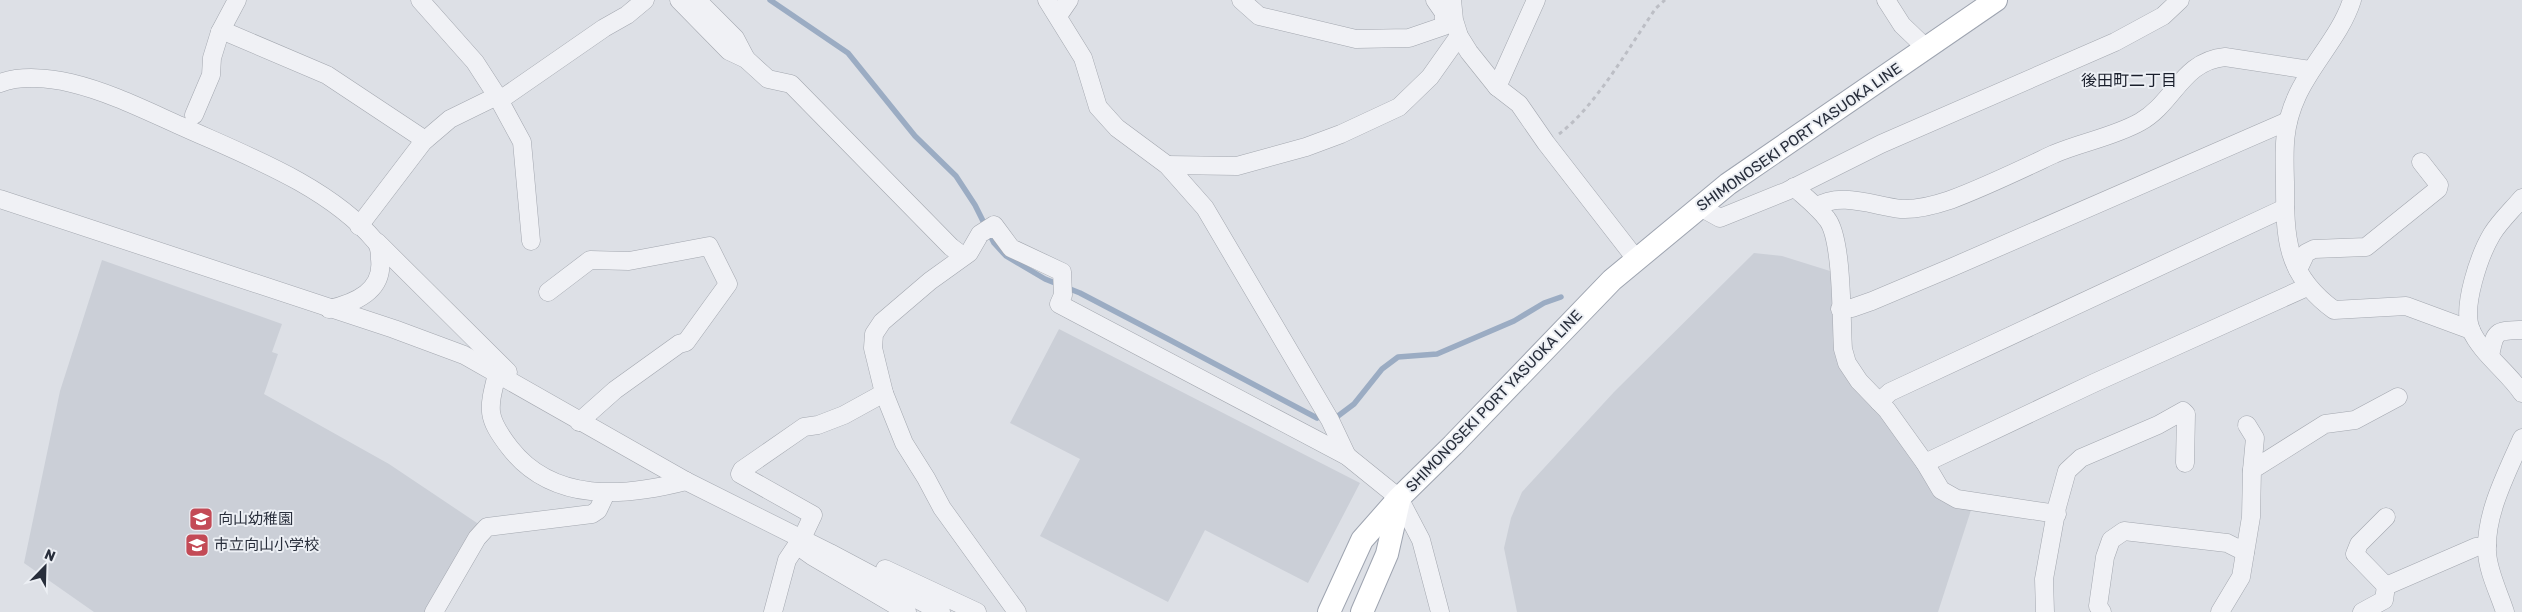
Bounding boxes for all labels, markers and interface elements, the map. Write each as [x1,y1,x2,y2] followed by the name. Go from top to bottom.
[1693,59,1905,215] street label: SHIMONOSEKI PORT YASUOKA LINE
[2081,71,2177,90] district label: 後田町二丁目
[1402,306,1586,496] street label: SHIMONOSEKI PORT YASUOKA LINE
[188,506,214,532] school or university icon: 向山幼稚園
[218,510,293,528] place label: 向山幼稚園
[184,532,210,558] school or university icon: 市立向山小学校
[214,536,319,554] place label: 市立向山小学校
[20,542,70,592] north arrow
[42,546,58,565] text: N

